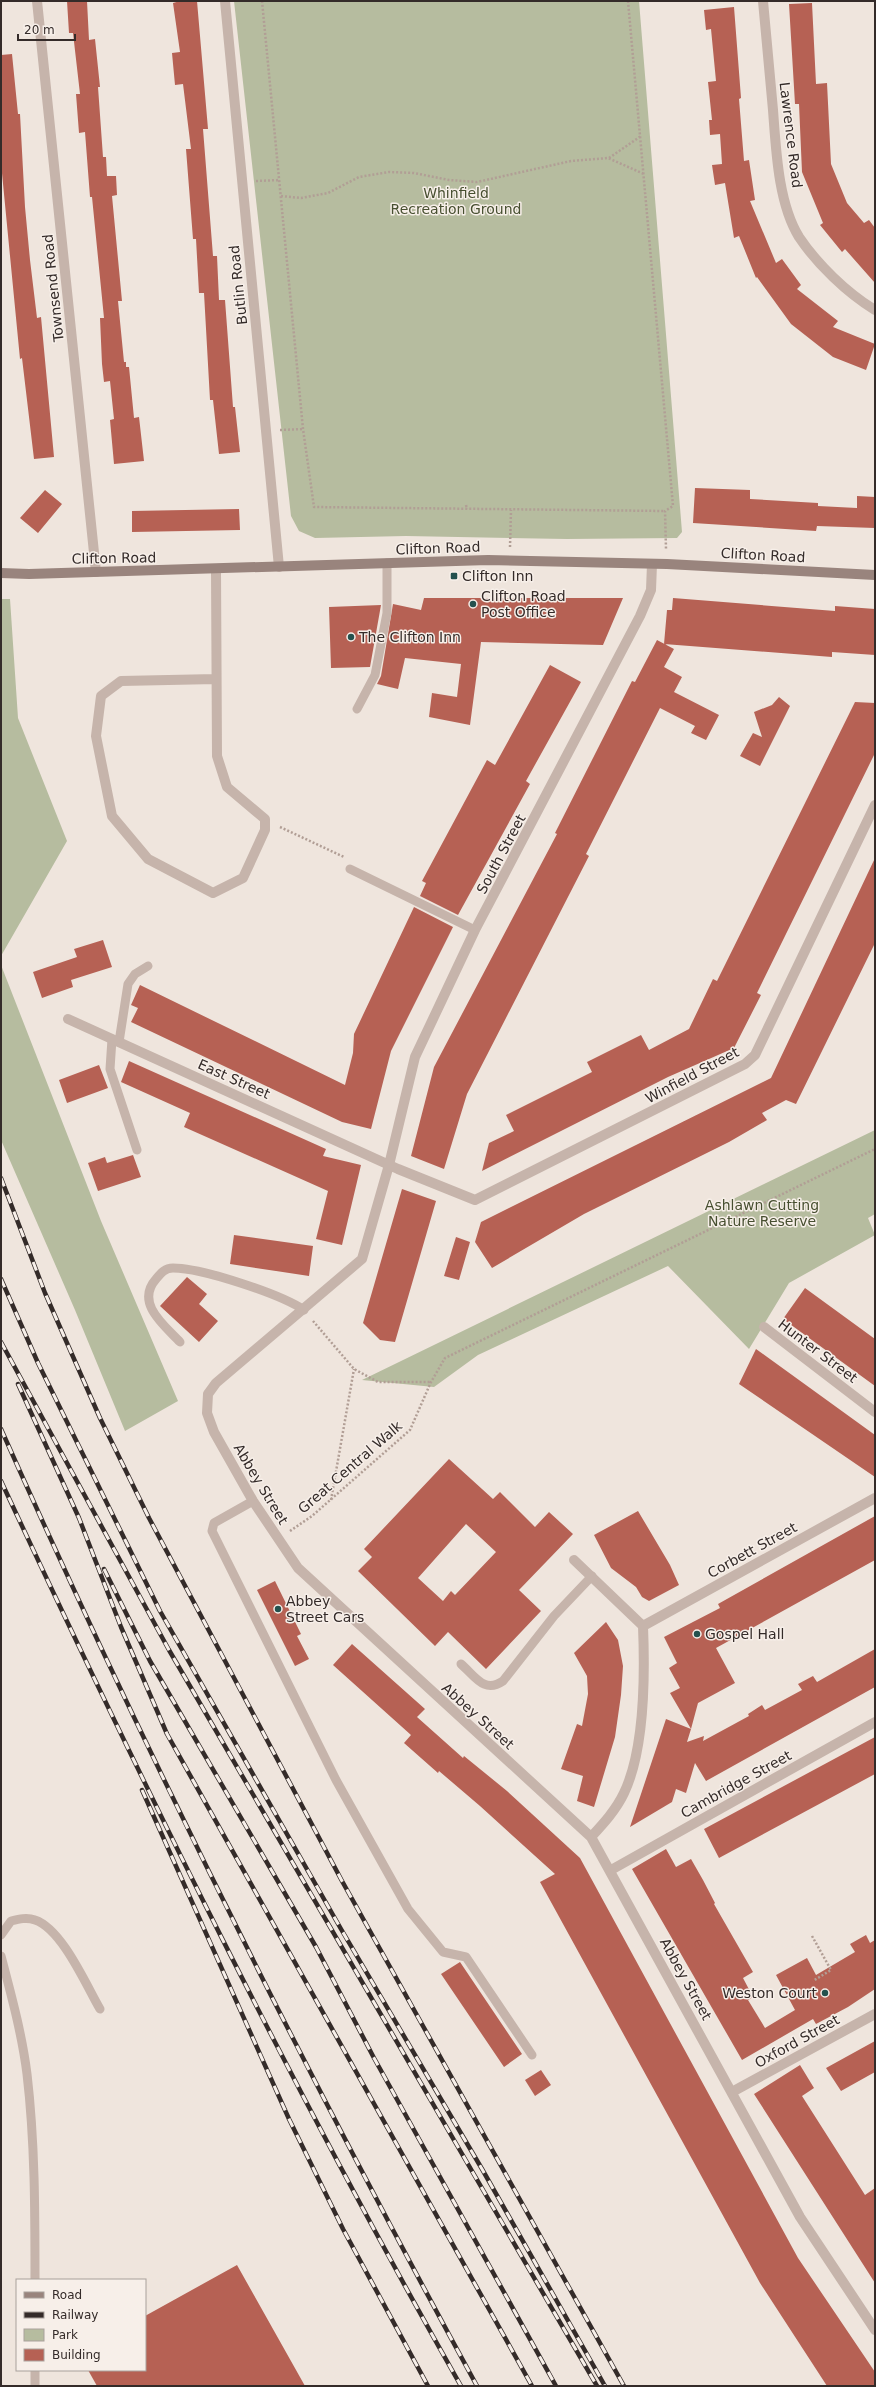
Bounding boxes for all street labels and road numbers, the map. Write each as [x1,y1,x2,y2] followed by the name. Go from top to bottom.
[777,81,805,189] street label: Lawrence Road
[39,233,67,344] street label: Townsend Road
[226,244,250,326] street label: Butlin Road
[395,539,481,557] street label: Clifton Road
[720,545,806,565] street label: Clifton Road
[71,549,157,567] street label: Clifton Road
[473,811,529,896] street label: South Street
[643,1043,742,1106] street label: Winfield Street
[195,1056,273,1102] street label: East Street
[775,1316,861,1386] street label: Hunter Street
[295,1417,406,1516] street label: Great Central Walk
[231,1441,292,1528] street label: Abbey Street
[705,1519,800,1581] street label: Corbett Street
[439,1680,518,1753] street label: Abbey Street
[678,1747,795,1821] street label: Cambridge Street
[657,1935,715,2023] street label: Abbey Street
[752,2011,843,2071] street label: Oxford Street

